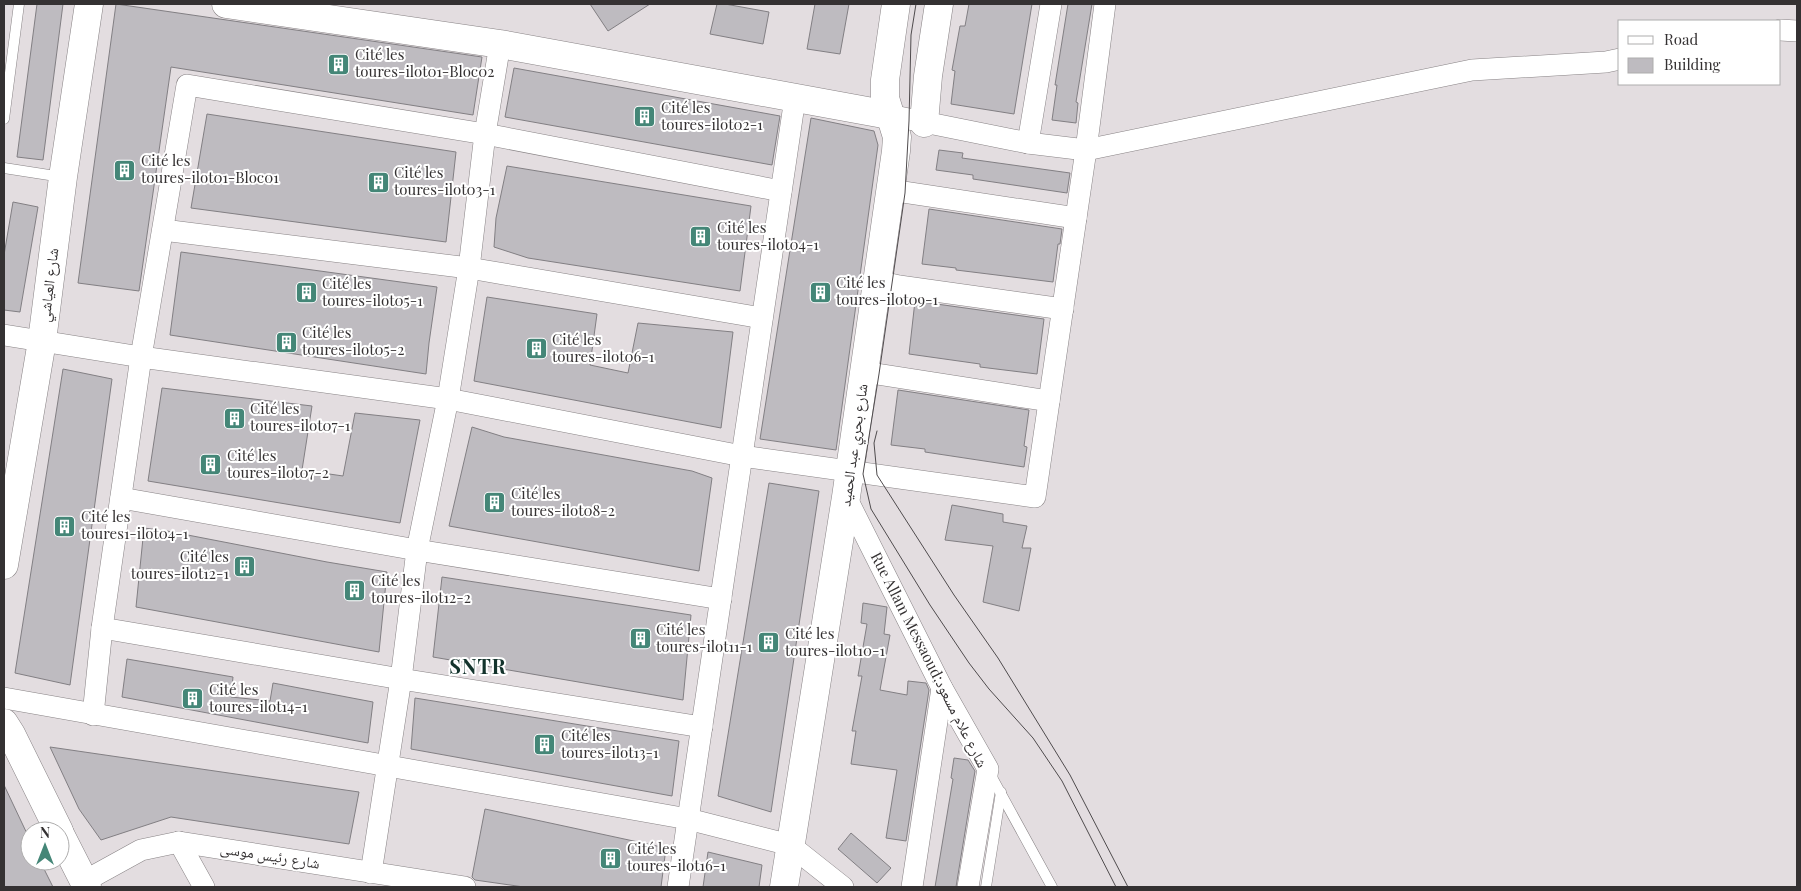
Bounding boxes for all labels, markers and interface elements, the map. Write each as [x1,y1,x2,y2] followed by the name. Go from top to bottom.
[1618,20,1781,85] legend
[1664,29,1698,49] text: Road
[355,44,494,81] place label: Cité les toures-ilot01-Bloc02
[327,52,351,76] building icon: Cité les toures-ilot01-Bloc02
[1664,54,1721,74] text: Building
[661,97,763,134] place label: Cité les toures-ilot02-1
[633,105,657,129] building icon: Cité les toures-ilot02-1
[141,150,279,187] place label: Cité les toures-ilot01-Bloc01
[113,158,137,182] building icon: Cité les toures-ilot01-Bloc01
[394,162,496,199] place label: Cité les toures-ilot03-1
[366,170,390,194] building icon: Cité les toures-ilot03-1
[717,217,819,254] place label: Cité les toures-ilot04-1
[689,225,713,249] building icon: Cité les toures-ilot04-1
[34,247,65,323] street label: شارع العياشي
[836,272,939,309] place label: Cité les toures-ilot09-1
[322,273,423,310] place label: Cité les toures-ilot05-1
[808,280,832,304] building icon: Cité les toures-ilot09-1
[294,281,318,305] building icon: Cité les toures-ilot05-1
[302,322,404,359] place label: Cité les toures-ilot05-2
[552,329,655,366] place label: Cité les toures-ilot06-1
[274,330,298,354] building icon: Cité les toures-ilot05-2
[524,337,548,361] building icon: Cité les toures-ilot06-1
[835,382,874,508] street label: شارع بحري عبد الحميد
[250,398,351,435] place label: Cité les toures-ilot07-1
[222,406,246,430] building icon: Cité les toures-ilot07-1
[227,445,329,482] place label: Cité les toures-ilot07-2
[199,453,223,477] building icon: Cité les toures-ilot07-2
[511,483,615,520] place label: Cité les toures-ilot08-2
[483,491,507,515] building icon: Cité les toures-ilot08-2
[81,506,189,543] place label: Cité les toures1-ilot04-1
[53,514,77,538] building icon: Cité les toures1-ilot04-1
[131,546,229,583] place label: Cité les toures-ilot12-1
[866,548,993,771] street label: Rue Allam Messaoud;شارع علام مسعود
[233,554,257,578] building icon: Cité les toures-ilot12-1
[371,570,471,607] place label: Cité les toures-ilot12-2
[343,578,367,602] building icon: Cité les toures-ilot12-2
[656,619,753,656] place label: Cité les toures-ilot11-1
[785,623,886,660] place label: Cité les toures-ilot10-1
[628,627,652,651] building icon: Cité les toures-ilot11-1
[757,631,781,655] building icon: Cité les toures-ilot10-1
[449,652,507,679] district label: SNTR
[209,679,308,716] place label: Cité les toures-ilot14-1
[181,687,205,711] building icon: Cité les toures-ilot14-1
[561,725,659,762] place label: Cité les toures-ilot13-1
[533,733,557,757] building icon: Cité les toures-ilot13-1
[20,821,70,871] north arrow
[40,823,50,842] text: N
[219,837,322,874] street label: شارع رئيس موسى
[627,838,726,875] place label: Cité les toures-ilot16-1
[599,846,623,870] building icon: Cité les toures-ilot16-1

